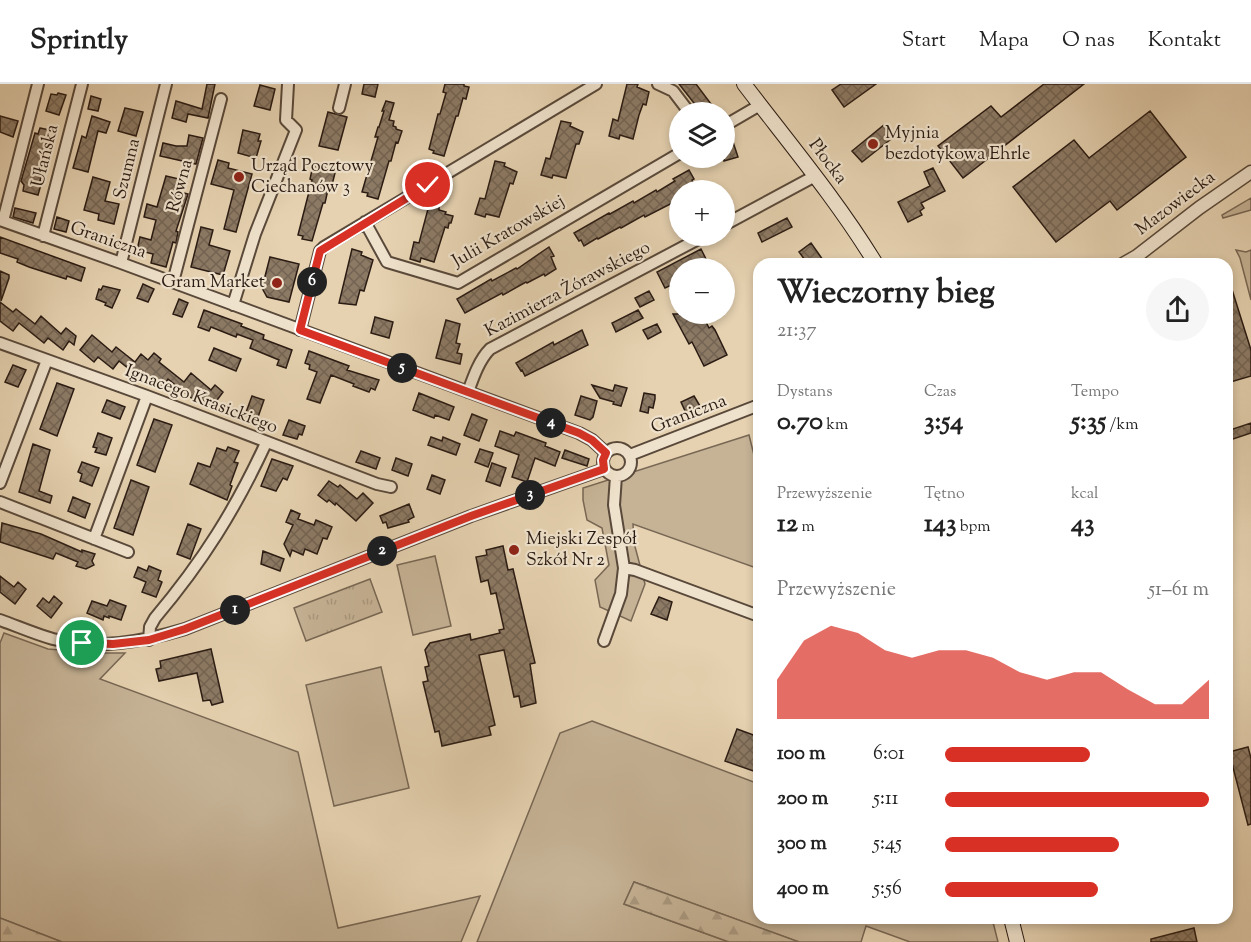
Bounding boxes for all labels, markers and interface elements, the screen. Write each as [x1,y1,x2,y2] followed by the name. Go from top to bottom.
[30,21,128,61] text: Sprintly
[902,26,946,56] text: Start
[979,26,1029,56] text: Mapa
[1062,26,1115,56] text: O nas
[1148,26,1221,56] text: Kontakt
[669,102,735,324] map controls
[669,102,735,168] button: layers
[885,121,1030,168] place label: Myjnia bezdotykowa Ehrle
[26,122,66,190] street label: Ułańska
[801,134,853,190] street label: Płocka
[108,136,148,202] street label: Szumna
[866,137,880,151] marker: Myjnia bezdotykowa Ehrle
[251,154,373,201] place label: Urząd Pocztowy Ciechanów 3
[161,156,201,216] street label: Równa
[402,159,453,210] pin
[1131,165,1221,243] street label: Mazowiecka
[411,168,444,201] icon: check
[232,170,246,184] marker: Urząd Pocztowy Ciechanów 3
[669,180,735,246] button: +
[447,189,570,275] street label: Julii Kratowskiej
[66,216,150,266] street label: Graniczna
[481,235,656,345] street label: Kazimierza Żórawskiego
[669,258,735,324] button: −
[297,267,327,297] pin: 6
[161,270,265,296] place label: Gram Market
[308,270,316,293] text: 6
[777,270,995,318] text: Wieczorny bieg
[270,276,284,290] marker: Gram Market
[1146,278,1209,341] button: share
[777,317,816,346] text: 21:37
[387,353,417,383] pin: 5
[399,356,405,379] text: 5
[121,359,281,441] street label: Ignacego Krasickiego
[777,381,833,404] text: Dystans
[924,381,956,404] text: Czas
[1071,381,1119,404] text: Tempo
[647,389,731,441] street label: Graniczna
[777,404,823,441] text: 0.70
[924,404,963,441] text: 3:54
[1071,404,1106,441] text: 5:35
[536,408,566,438] pin: 4
[547,411,555,434] text: 4
[823,414,848,437] text: km
[1106,414,1138,437] text: /km
[515,480,545,510] pin: 3
[527,483,533,506] text: 3
[777,483,872,506] text: Przewyższenie
[924,483,965,506] text: Tętno
[1071,483,1099,506] text: kcal
[777,506,798,543] text: 12
[924,506,956,543] text: 143
[1071,506,1095,543] text: 43
[798,516,815,539] text: m
[956,516,991,539] text: bpm
[526,527,637,574] place label: Miejski Zespół Szkół Nr 2
[367,536,397,566] pin: 2
[378,539,386,562] text: 2
[507,543,521,557] marker: Miejski Zespół Szkół Nr 2
[777,576,896,605] text: Przewyższenie
[1148,576,1209,605] text: 51–61 m
[220,595,250,625] pin: 1
[232,598,238,621] text: 1
[56,617,107,668] pin
[65,626,98,659] icon: arrive
[777,740,826,769] text: 100 m
[873,740,905,769] text: 6:01
[777,785,828,814] text: 200 m
[873,785,899,814] text: 5:11
[777,830,827,859] text: 300 m
[873,830,902,859] text: 5:45
[777,875,829,904] text: 400 m
[873,875,902,904] text: 5:56

